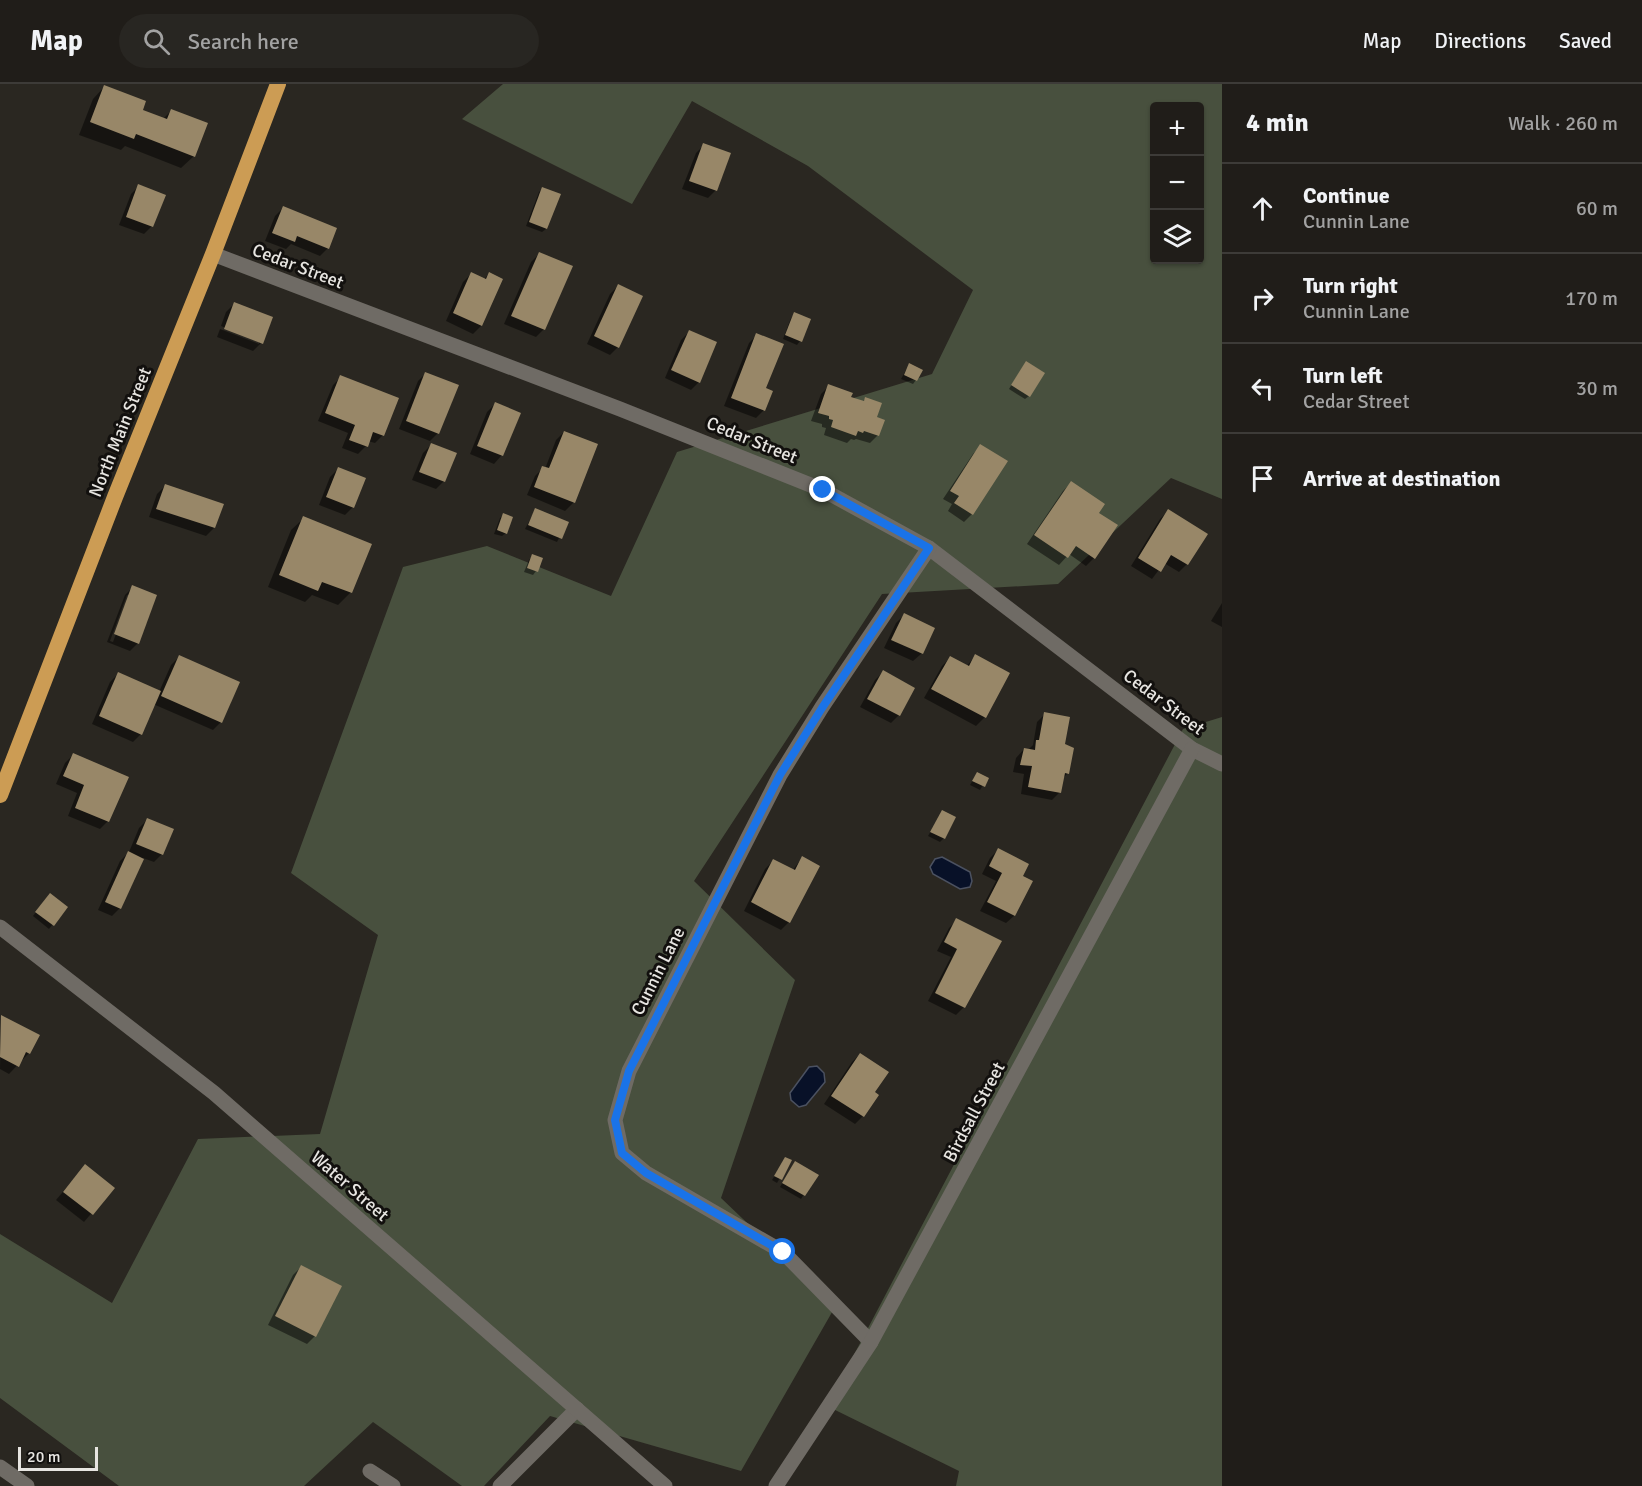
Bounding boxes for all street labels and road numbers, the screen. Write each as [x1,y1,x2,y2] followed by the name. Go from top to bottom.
[249,239,347,293] street label: Cedar Street
[84,364,156,500] street label: North Main Street
[703,412,801,468] street label: Cedar Street
[1119,664,1209,740] street label: Cedar Street
[626,923,690,1019] street label: Cunnin Lane
[938,1058,1010,1166] street label: Birdsall Street
[306,1146,394,1226] street label: Water Street

